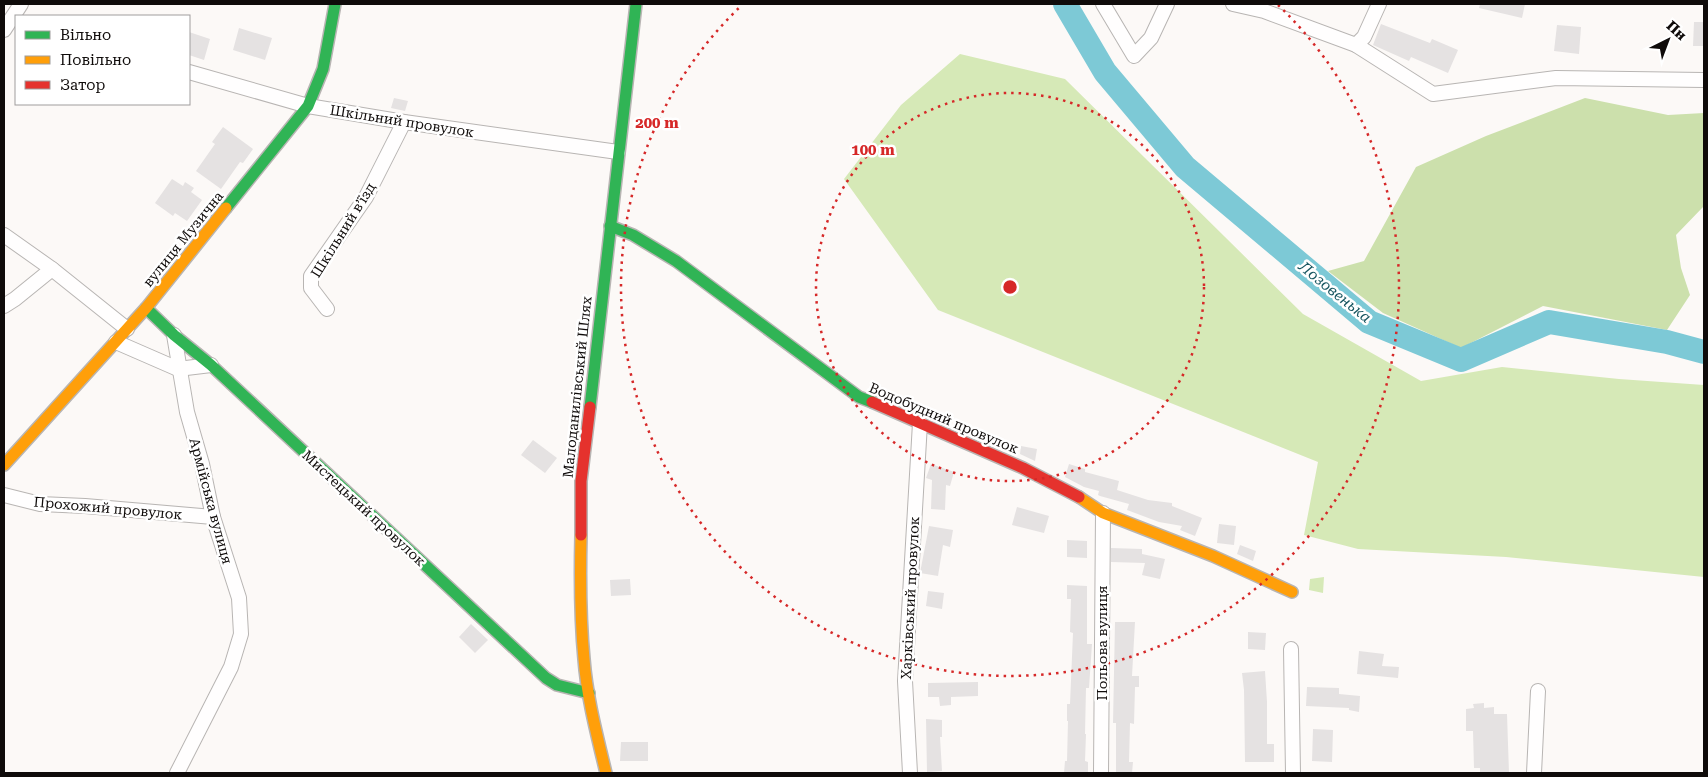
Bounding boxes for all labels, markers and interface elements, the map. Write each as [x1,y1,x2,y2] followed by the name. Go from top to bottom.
[15,15,190,105] legend
[1643,15,1693,65] north arrow
[1664,17,1690,44] text: Пн
[60,26,111,44] text: Вільно
[60,51,131,69] text: Повільно
[60,76,106,94] text: Затор
[329,102,475,140] street label: Шкільний провулок
[635,114,679,132] text: 200 m
[851,141,895,159] text: 100 m
[307,180,379,280] street label: Шкільний в’їзд
[140,188,227,290] street label: вулиця Музична
[1294,257,1375,327] water label: Лозовенька
[1001,278,1019,296] centre of rings
[560,296,594,478] street label: Малоданилівський Шлях
[867,379,1021,457] street label: Водобудний провулок
[186,436,236,566] street label: Армійська вулиця
[299,447,429,569] street label: Мистецький провулок
[33,494,183,522] street label: Прохожий провулок
[898,516,922,680] street label: Харківський провулок
[1094,585,1110,701] street label: Польова вулиця

